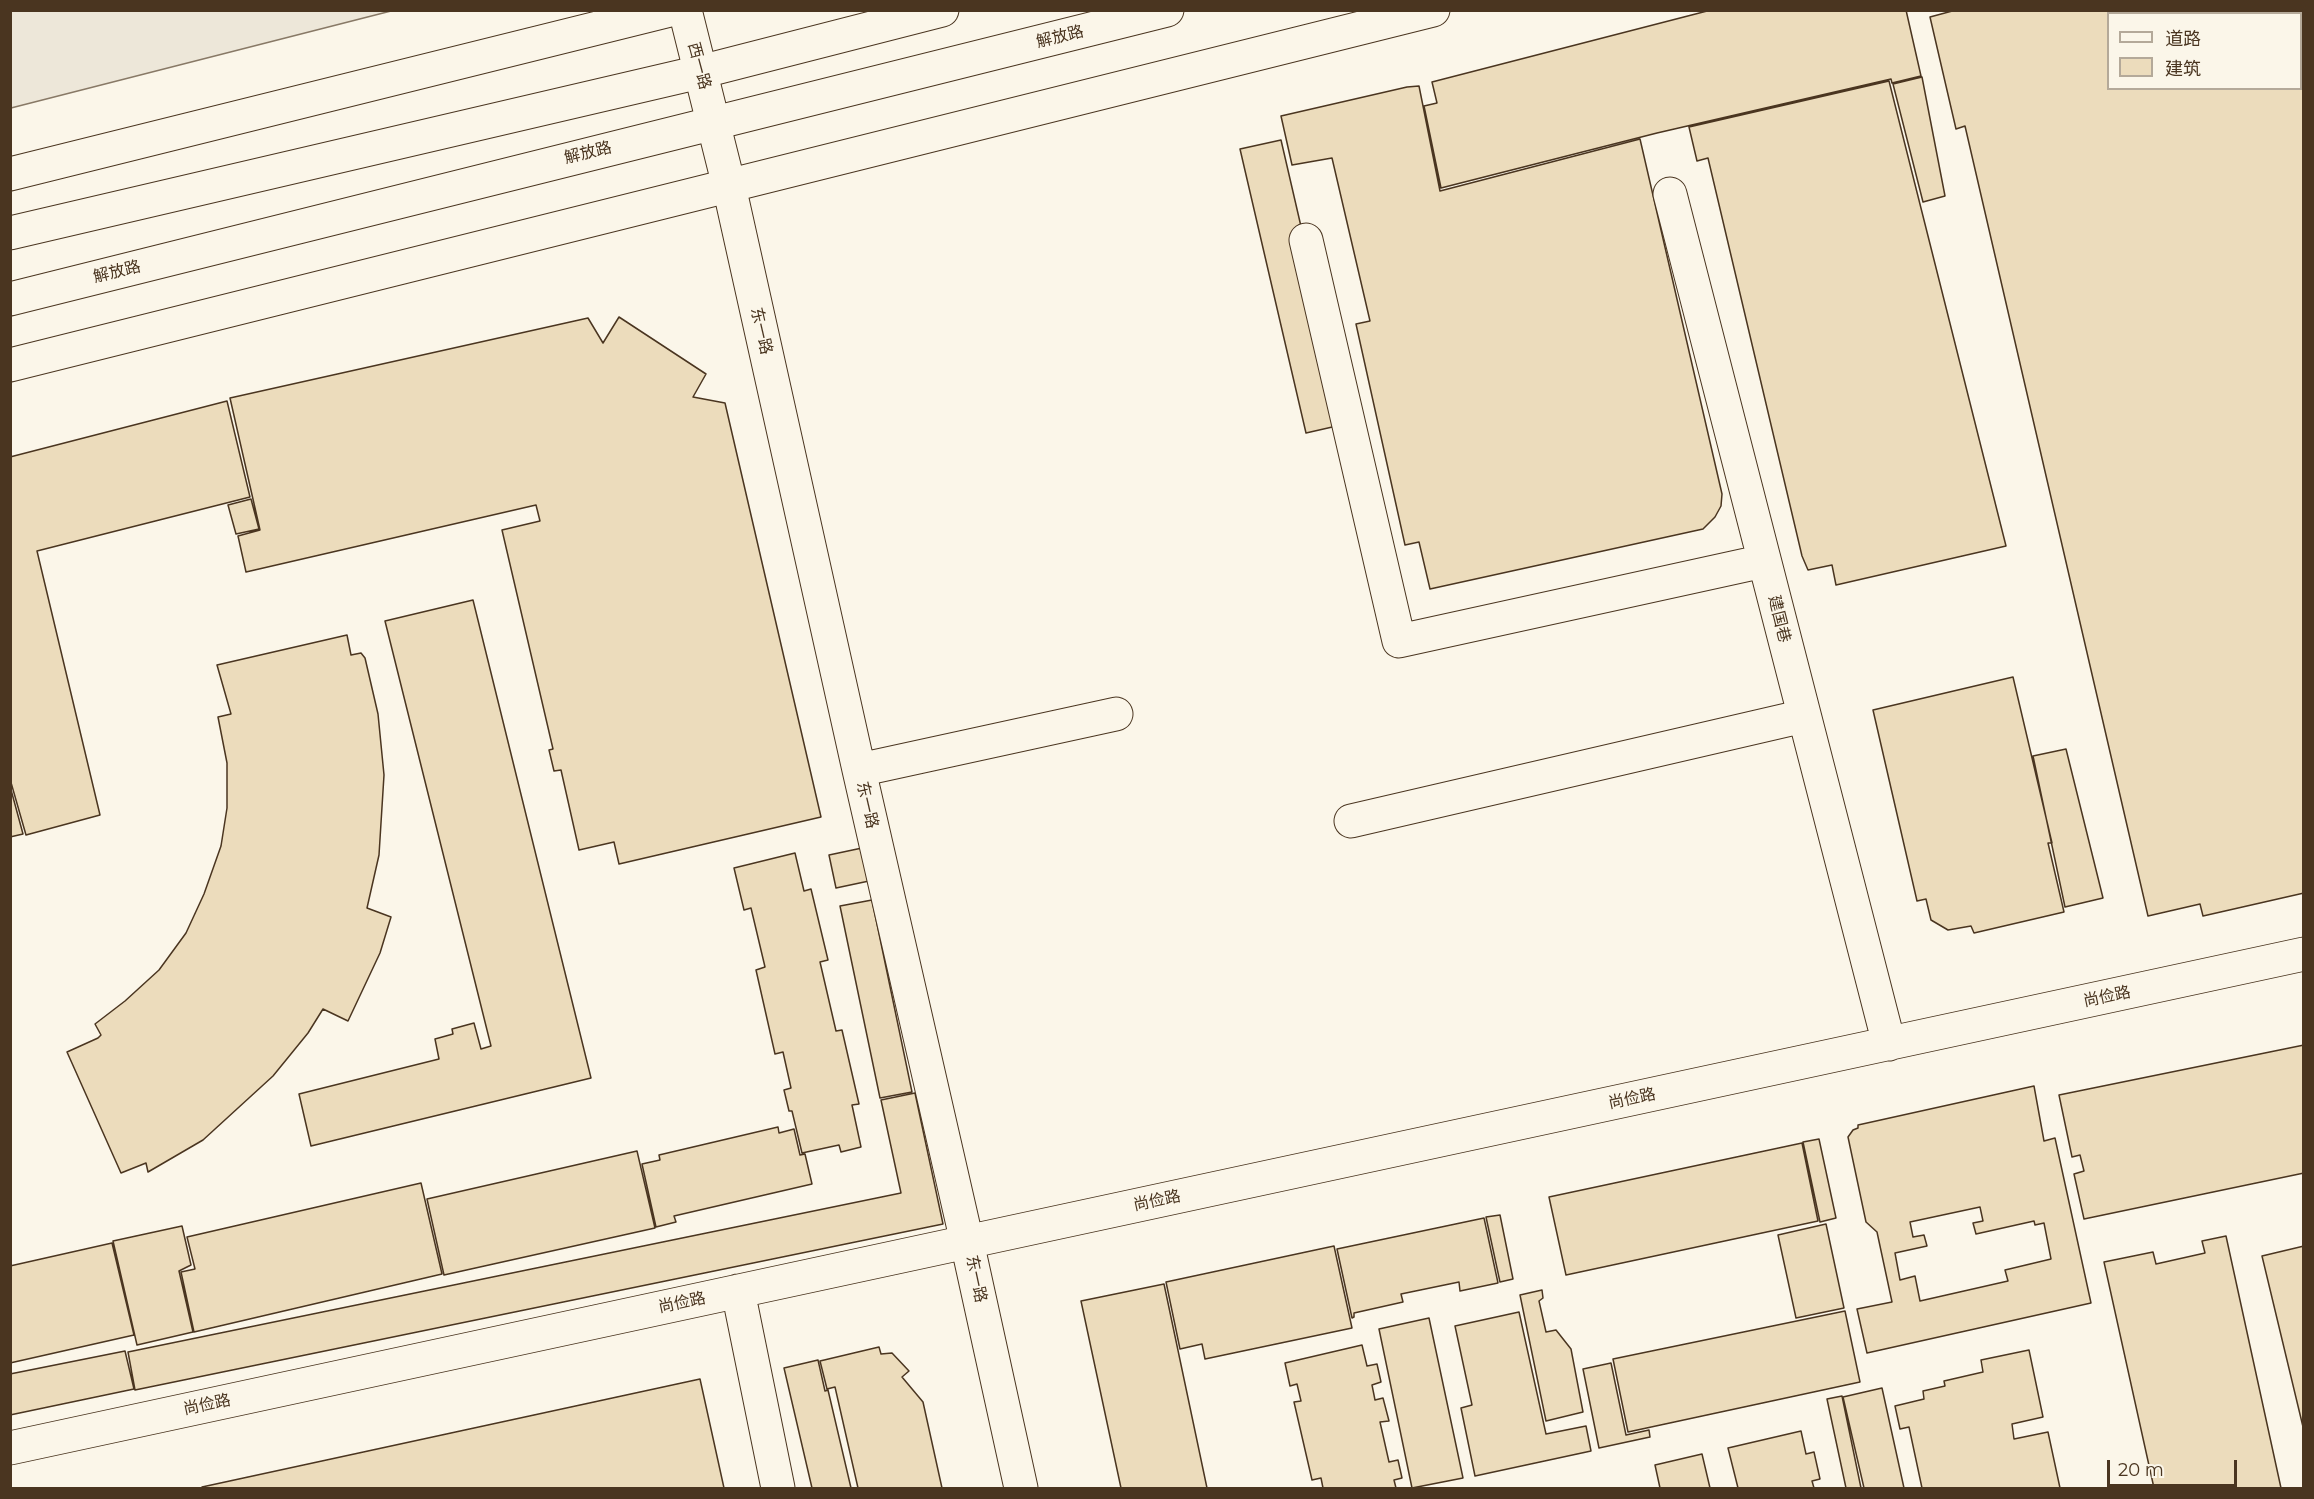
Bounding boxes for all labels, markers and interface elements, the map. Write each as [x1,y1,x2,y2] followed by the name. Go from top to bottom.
[2107,12,2302,90] legend
[1034,22,1086,52] street label: 解放路
[2165,28,2201,50] text: 道路
[684,40,714,92] street label: 西一路
[2165,58,2201,80] text: 建筑
[562,138,614,168] street label: 解放路
[91,257,143,287] street label: 解放路
[746,305,776,357] street label: 东一路
[1764,593,1794,645] street label: 建国巷
[852,779,882,831] street label: 东一路
[2082,983,2132,1011] street label: 尚俭路
[1607,1085,1657,1113] street label: 尚俭路
[1132,1187,1182,1215] street label: 尚俭路
[962,1254,990,1304] street label: 东一路
[657,1289,707,1317] street label: 尚俭路
[182,1391,232,1419] street label: 尚俭路
[2110,1448,2240,1486] scale bar
[2118,1459,2164,1481] text: 20 m

